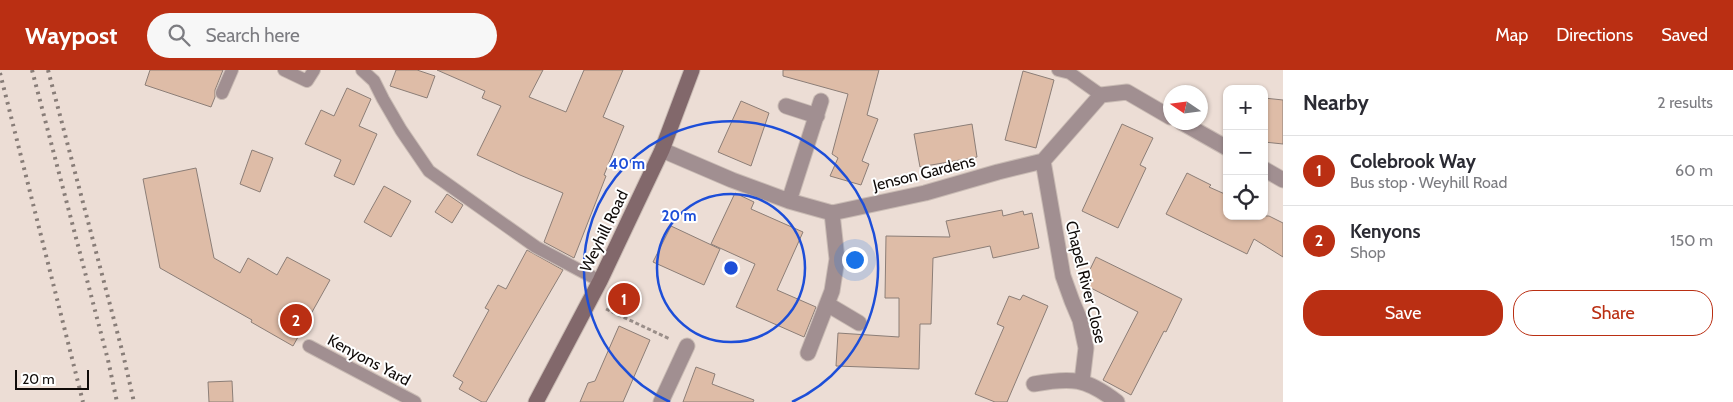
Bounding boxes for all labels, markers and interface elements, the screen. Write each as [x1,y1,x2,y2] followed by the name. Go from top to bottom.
[147,13,497,58] search box
[25,21,117,50] text: Waypost
[165,21,193,49] icon: search
[205,24,300,47] text: Search here
[1495,24,1528,46] text: Map
[1556,24,1633,46] text: Directions
[1661,24,1708,46] text: Saved
[1163,85,1208,130] north arrow
[1223,85,1268,220] map controls
[1223,85,1268,130] button: +
[1303,90,1369,115] text: Nearby
[1657,93,1713,112] text: 2 results
[1223,130,1268,175] button: −
[1350,150,1476,173] text: Colebrook Way
[870,151,978,195] street label: Jenson Gardens
[609,155,645,173] text: 40 m
[1316,161,1322,180] text: 1
[1675,161,1713,180] text: 60 m
[1350,173,1507,192] text: Bus stop · Weyhill Road
[1223,175,1268,220] button: locate
[576,187,632,275] street label: Weyhill Road
[662,207,696,225] text: 20 m
[1062,219,1110,345] street label: Chapel River Close
[1350,220,1421,243] text: Kenyons
[1315,231,1323,250] text: 2
[1670,231,1713,250] text: 150 m
[1350,243,1386,262] text: Shop
[842,247,868,273] your location
[722,259,740,277] centre of rings
[608,280,640,318] pin: 1
[1303,290,1503,336] button: Save
[1513,290,1713,336] button: Share
[280,301,312,339] pin: 2
[324,330,414,390] street label: Kenyons Yard
[15,367,89,390] scale bar
[22,370,55,388] text: 20 m

